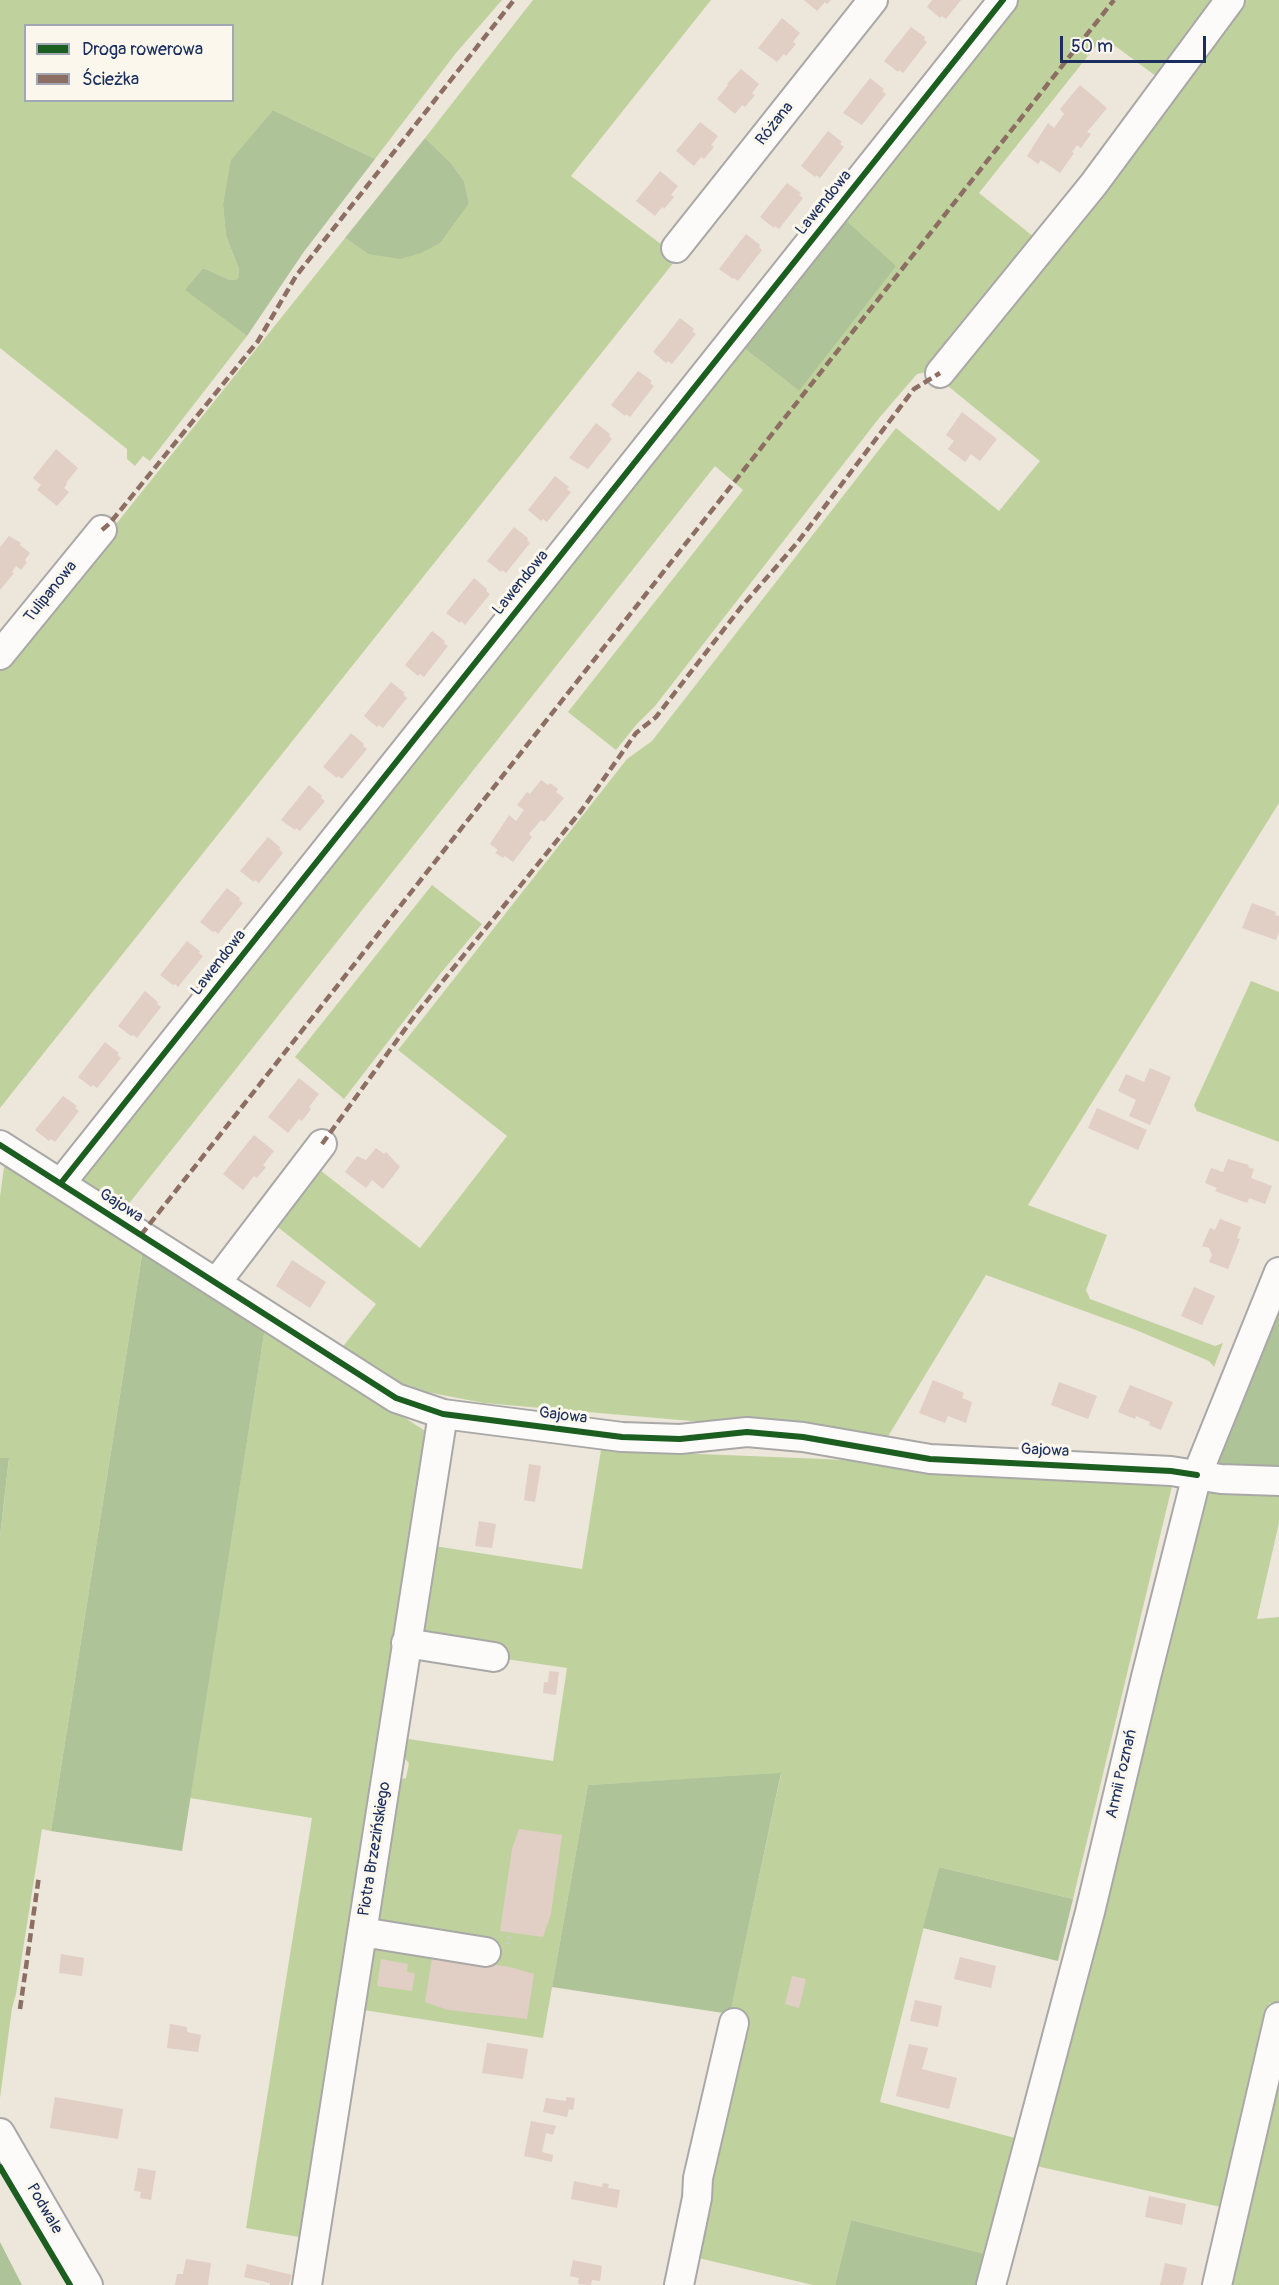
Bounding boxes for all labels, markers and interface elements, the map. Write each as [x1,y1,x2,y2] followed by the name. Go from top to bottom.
[24,24,234,102] legend
[1063,24,1208,62] scale bar
[1071,35,1113,58] text: 50 m
[82,38,203,61] text: Droga rowerowa
[82,68,139,91] text: Ścieżka
[752,98,798,150] street label: Różana
[792,167,856,239] street label: Lawendowa
[489,547,553,619] street label: Lawendowa
[20,557,82,627] street label: Tulipanowa
[187,926,251,1000] street label: Lawendowa
[95,1185,147,1227] street label: Gajowa
[538,1404,588,1428] street label: Gajowa
[1020,1440,1070,1462] street label: Gajowa
[1102,1728,1142,1820] street label: Armii Poznań
[355,1780,395,1918] street label: Piotra Brzezińskiego
[22,2180,66,2238] street label: Podwale

